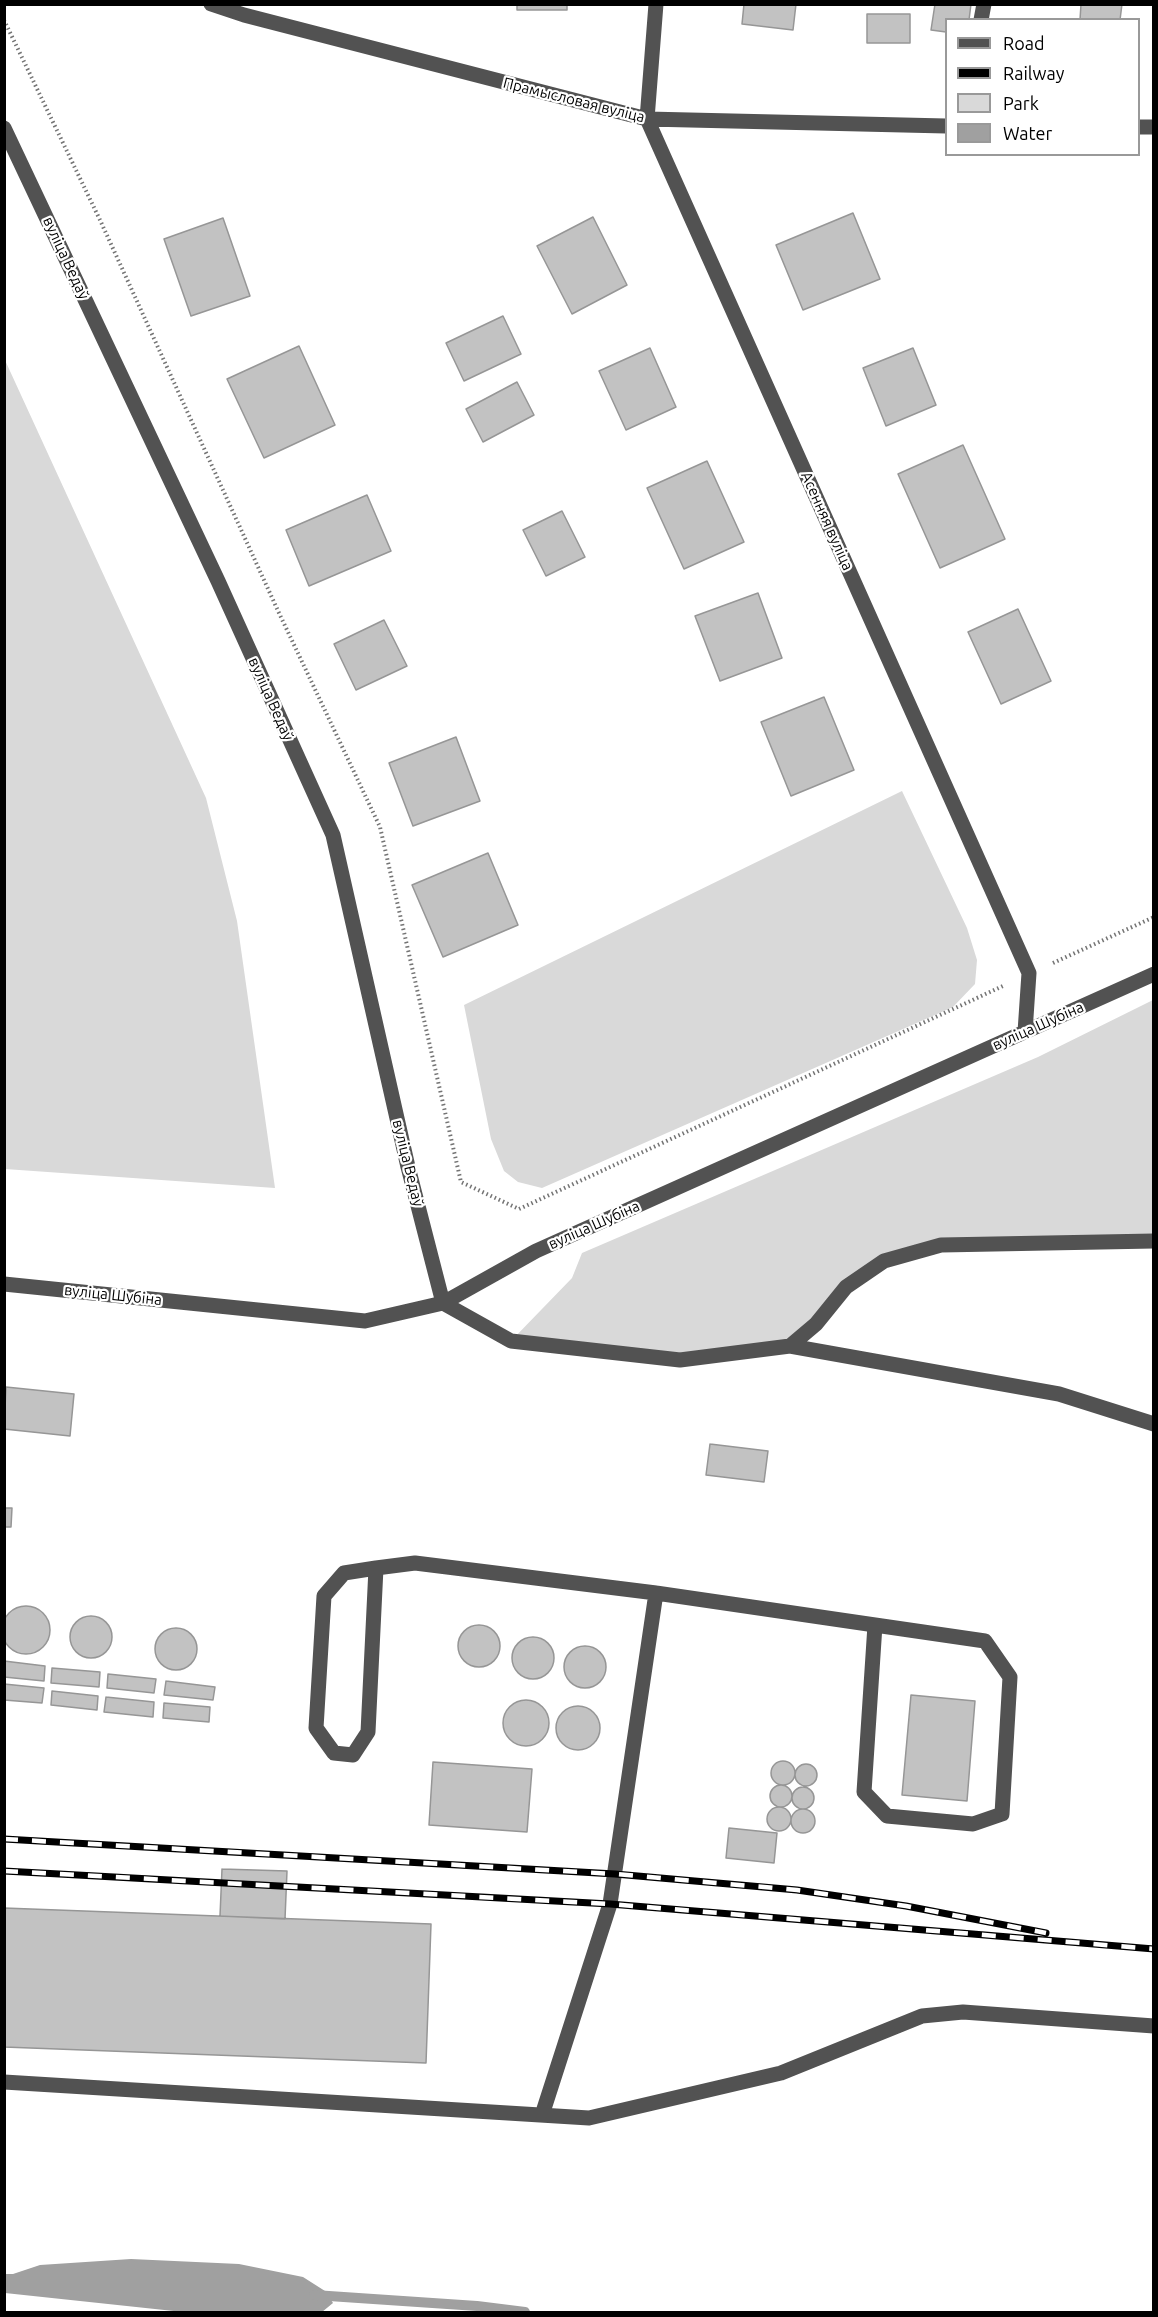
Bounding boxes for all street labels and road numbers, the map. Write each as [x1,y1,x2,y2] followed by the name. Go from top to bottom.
[501,74,647,126] street label: Прамысловая вуліца
[39,214,93,302] street label: вуліца Ведаў
[797,469,857,573] street label: Асенняя вуліца
[245,655,297,743] street label: вуліца Ведаў
[989,998,1087,1054] street label: вуліца Шубіна
[388,1118,428,1208] street label: вуліца Ведаў
[545,1197,643,1253] street label: вуліца Шубіна
[63,1281,163,1309] street label: вуліца Шубіна

